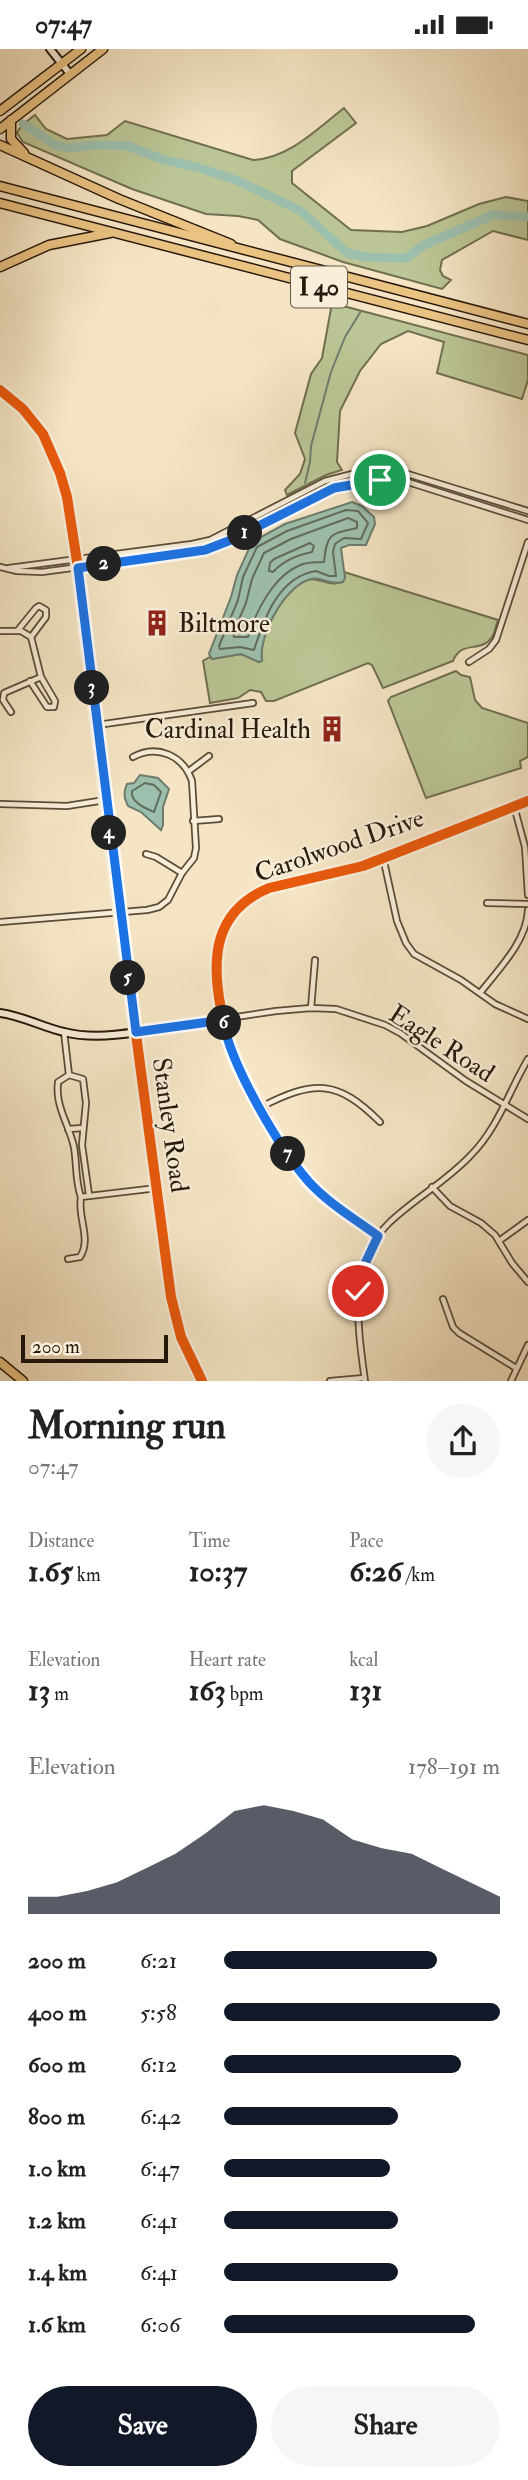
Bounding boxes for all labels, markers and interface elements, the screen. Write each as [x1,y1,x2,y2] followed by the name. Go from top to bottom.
[35,9,92,41] text: 07:47
[291,267,347,307] road number: I 40
[350,450,410,510] pin
[361,461,399,499] icon: arrive
[228,515,262,551] pin: 1
[241,520,248,544] text: 1
[86,547,122,581] pin: 2
[99,551,108,575] text: 2
[142,608,172,638] building icon: Biltmore
[178,608,270,640] place label: Biltmore
[74,671,110,705] pin: 3
[88,675,95,699] text: 3
[145,714,311,746] place label: Cardinal Health
[317,714,347,744] building icon: Cardinal Health
[251,802,428,890] street label: Carolwood Drive
[92,815,126,851] pin: 4
[103,820,114,844] text: 4
[110,961,146,995] pin: 5
[123,965,132,989] text: 5
[383,998,500,1090] street label: Eagle Road
[206,1005,242,1041] pin: 6
[219,1010,228,1034] text: 6
[145,1056,195,1195] street label: Stanley Road
[270,1137,306,1171] pin: 7
[283,1141,292,1165] text: 7
[328,1261,388,1321] pin
[339,1272,377,1310] icon: check
[21,1332,168,1364] scale bar
[32,1335,80,1359] text: 200 m
[28,1402,226,1450] text: Morning run
[426,1404,500,1478] button: share
[28,1452,78,1481] text: 07:47
[28,1529,94,1553] text: Distance
[189,1529,230,1553] text: Time
[349,1529,383,1553] text: Pace
[28,1553,73,1590] text: 1.65
[189,1553,247,1590] text: 10:37
[349,1553,402,1590] text: 6:26
[73,1563,101,1587] text: km
[402,1563,435,1587] text: /km
[28,1648,100,1672] text: Elevation
[189,1648,266,1672] text: Heart rate
[349,1648,378,1672] text: kcal
[28,1672,50,1709] text: 13
[189,1672,226,1709] text: 163
[349,1672,382,1709] text: 131
[50,1682,69,1706] text: m
[226,1682,264,1706] text: bpm
[28,1752,116,1781] text: Elevation
[408,1752,500,1781] text: 178–191 m
[28,1946,86,1975] text: 200 m
[140,1946,177,1975] text: 6:21
[28,1998,87,2027] text: 400 m
[140,1998,177,2027] text: 5:58
[28,2050,86,2079] text: 600 m
[140,2050,177,2079] text: 6:12
[28,2102,85,2131] text: 800 m
[140,2102,181,2131] text: 6:42
[28,2154,86,2183] text: 1.0 km
[140,2154,180,2183] text: 6:47
[28,2206,86,2235] text: 1.2 km
[140,2206,178,2235] text: 6:41
[28,2258,87,2287] text: 1.4 km
[140,2258,178,2287] text: 6:41
[28,2310,86,2339] text: 1.6 km
[140,2310,181,2339] text: 6:06
[28,2386,257,2466] button: Save
[271,2386,500,2466] button: Share

